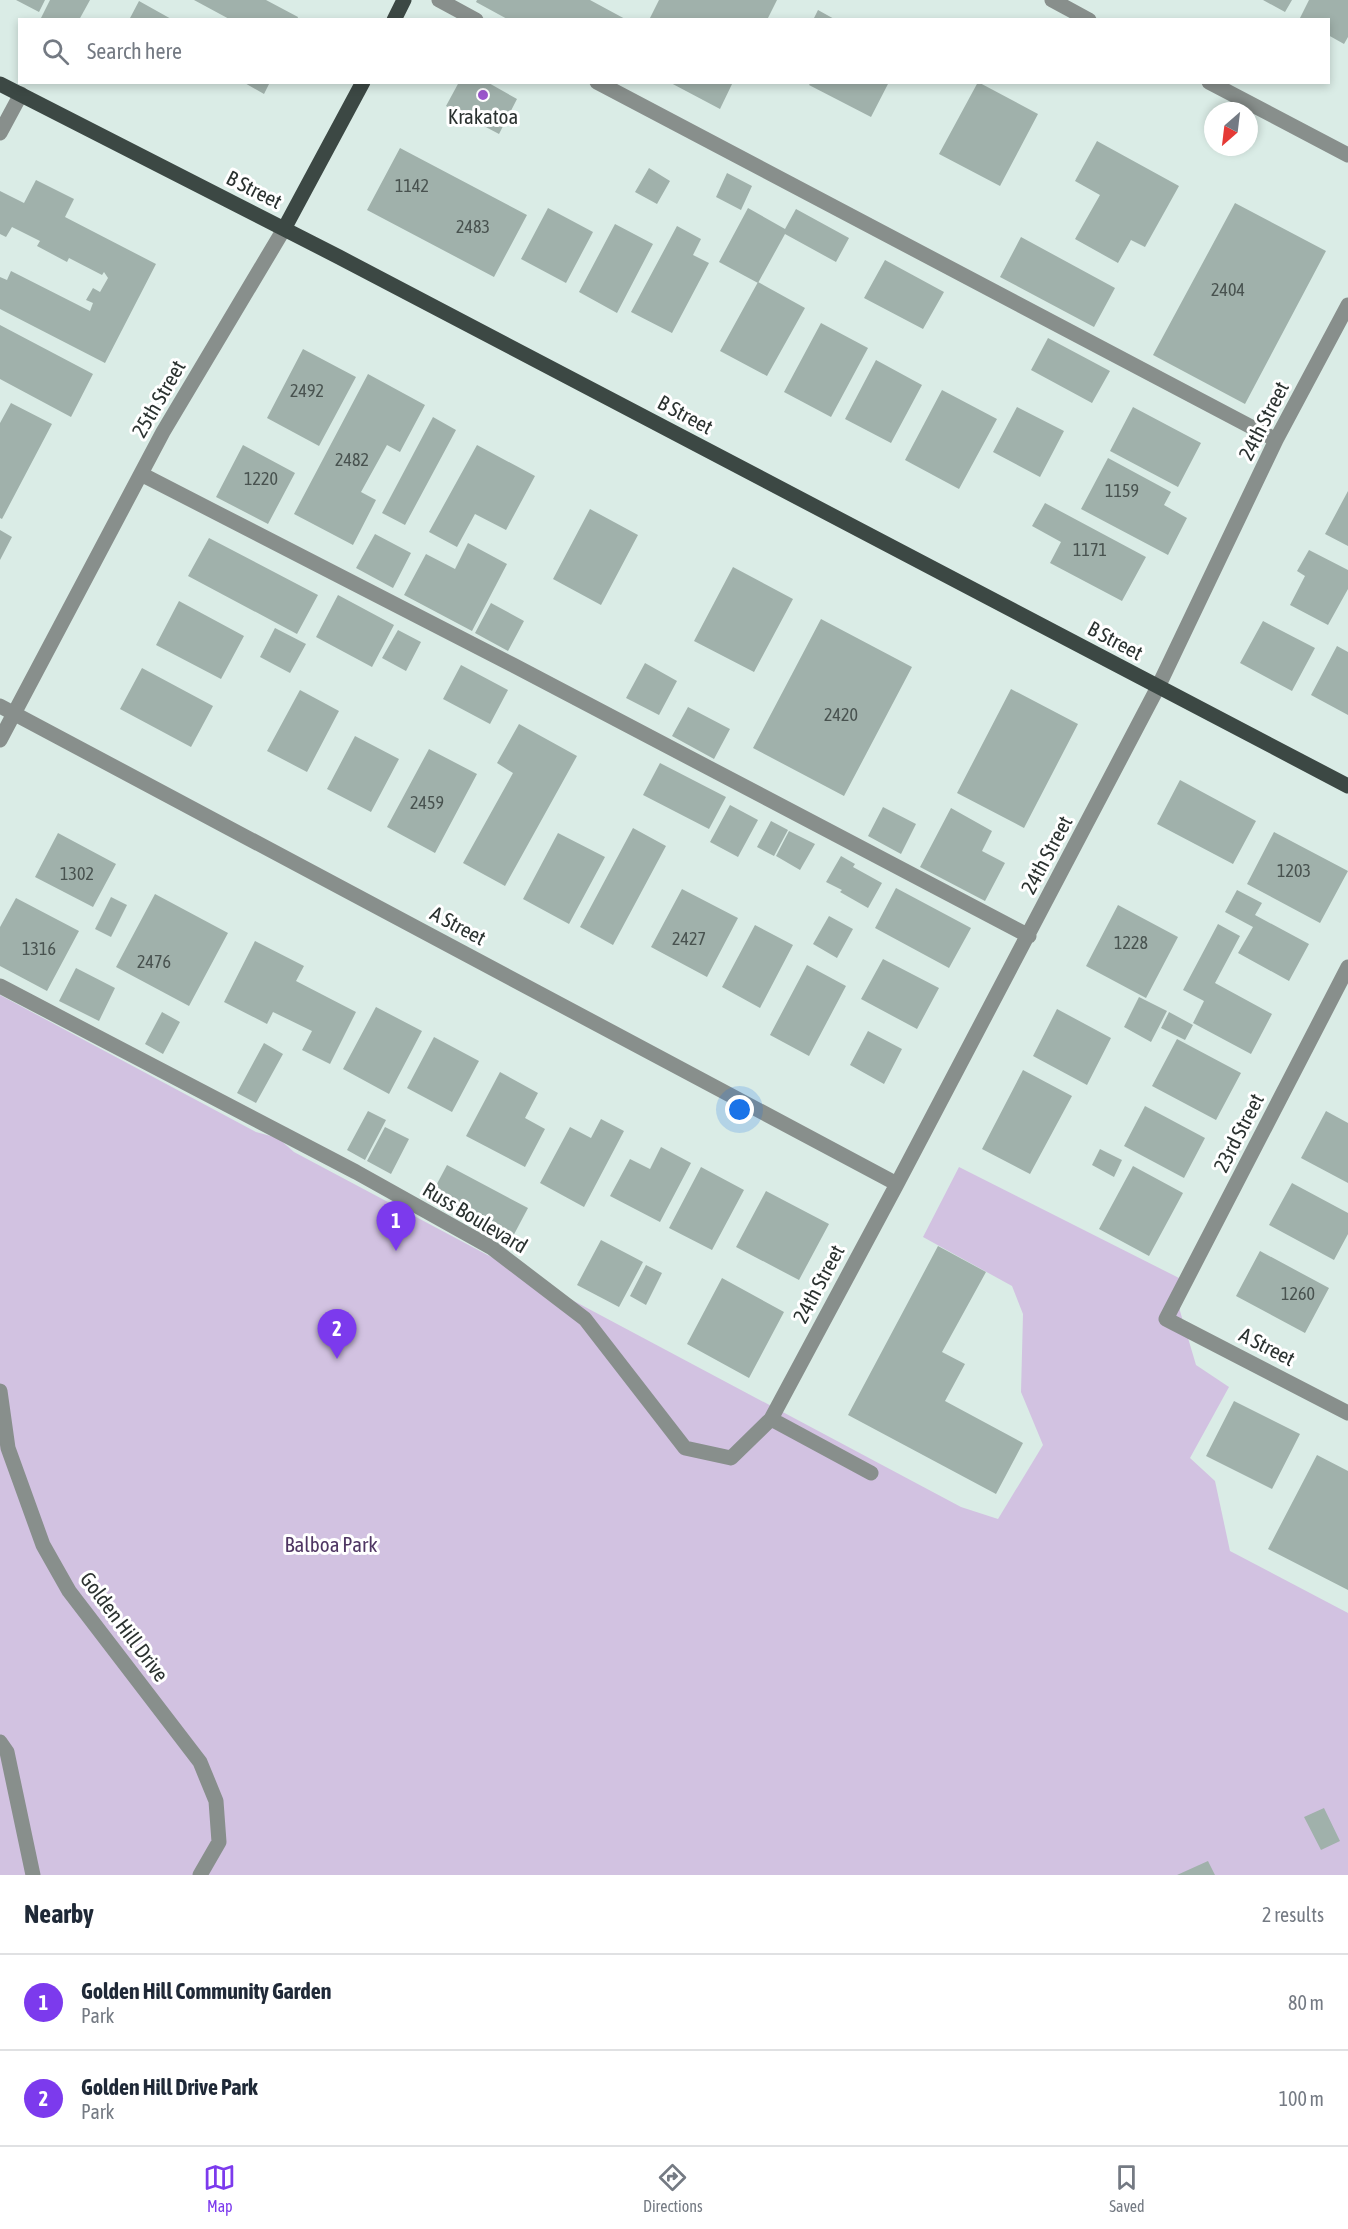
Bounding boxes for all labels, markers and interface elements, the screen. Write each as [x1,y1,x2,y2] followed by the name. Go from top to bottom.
[18,18,1330,84] search box
[39,35,72,68] icon: search
[87,38,182,64] text: Search here
[476,88,490,102] marker: Krakatoa
[1204,102,1258,156] north arrow
[448,104,518,128] place label: Krakatoa
[223,165,286,213] street label: B Street
[395,175,429,196] house number: 1142
[456,216,490,237] house number: 2483
[1211,279,1245,300] house number: 2404
[127,356,190,441] street label: 25th Street
[1233,377,1293,464] street label: 24th Street
[290,380,324,401] house number: 2492
[654,390,717,439] street label: B Street
[335,449,369,470] house number: 2482
[244,468,278,489] house number: 1220
[1105,480,1139,501] house number: 1159
[1073,539,1107,560] house number: 1171
[1084,616,1147,665] street label: B Street
[824,704,858,725] house number: 2420
[410,792,444,813] house number: 2459
[1016,811,1077,898] street label: 24th Street
[1277,860,1311,881] house number: 1203
[60,863,94,884] house number: 1302
[427,901,490,950] street label: A Street
[672,928,706,949] house number: 2427
[1114,932,1148,953] house number: 1228
[22,938,56,959] house number: 1316
[137,951,171,972] house number: 2476
[1208,1089,1268,1176] street label: 23rd Street
[725,1095,754,1124] your location
[419,1177,532,1258] street label: Russ Boulevard
[376,1202,416,1251] pin: 1
[788,1240,849,1327] street label: 24th Street
[1281,1283,1315,1304] house number: 1260
[318,1310,356,1359] pin: 2
[1236,1322,1299,1370] street label: A Street
[285,1532,377,1556] park label: Balboa Park
[76,1567,174,1686] street label: Golden Hill Drive
[24,1899,94,1929] text: Nearby
[1262,1903,1324,1926] text: 2 results
[81,1978,331,2004] text: Golden Hill Community Garden
[39,1991,48,2014] text: 1
[1288,1991,1324,2014] text: 80 m
[81,2004,114,2027] text: Park
[81,2074,258,2100] text: Golden Hill Drive Park
[39,2087,48,2110] text: 2
[1279,2087,1324,2110] text: 100 m
[81,2100,114,2123] text: Park
[203,2161,236,2215] tab: Map
[643,2161,703,2215] tab: Directions
[1109,2161,1145,2215] tab: Saved

